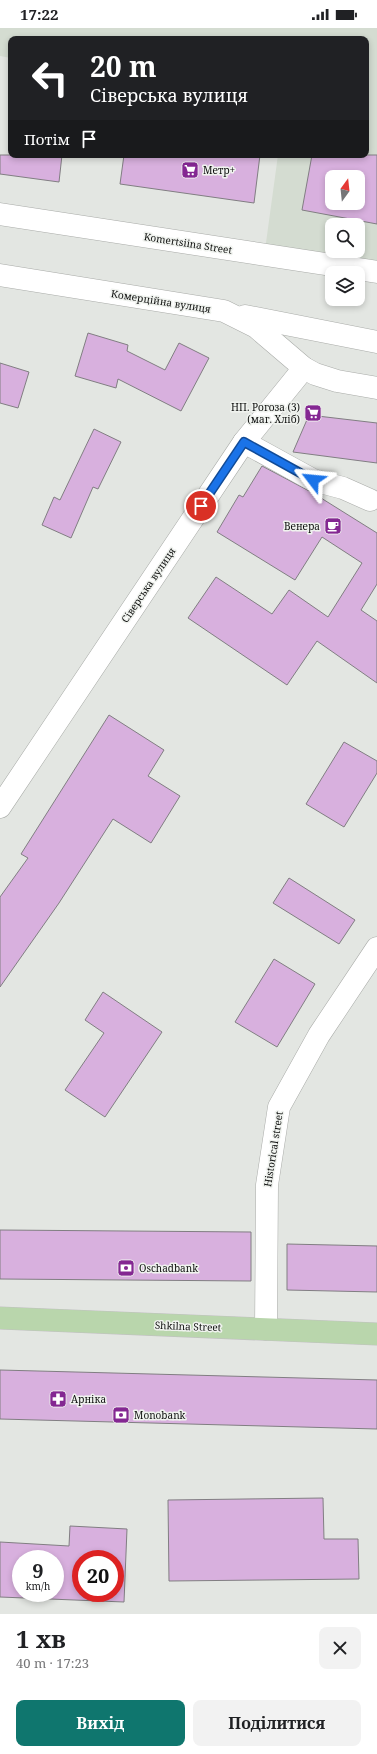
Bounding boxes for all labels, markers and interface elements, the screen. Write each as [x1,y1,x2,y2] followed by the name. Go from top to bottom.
[20,4,58,24] text: 17:22
[90,47,157,85] text: 20 m
[24,52,76,104] icon: left
[90,83,248,107] text: Сіверська вулиця
[78,128,100,150] icon: arrive
[24,129,70,149] text: Потім
[180,160,200,180] supermarket icon: Метр+
[203,163,235,177] place label: Метр+
[325,170,365,210] north arrow
[325,170,365,306] map controls
[325,218,365,258] button: search
[143,229,234,257] street label: Komertsiina Street
[325,266,365,306] button: layers
[110,286,212,316] street label: Комерційна вулиця
[231,400,300,426] place label: НП. Рогоза (3) (маг. Хліб)
[303,403,323,423] supermarket icon: НП. Рогоза (3) (маг. Хліб)
[292,459,334,501] position arrow
[184,489,218,523] pin
[190,495,212,517] icon: arrive
[323,516,343,536] cafe icon: Венера
[284,519,320,533] place label: Венера
[118,544,178,625] street label: Сіверська вулиця
[260,1110,286,1188] street label: Historical street
[116,1258,136,1278] bank icon: Oschadbank
[139,1261,198,1275] place label: Oschadbank
[155,1318,222,1334] street label: Shkilna Street
[48,1389,68,1409] pharmacy icon: Арніка
[71,1392,106,1406] place label: Арніка
[111,1405,131,1425] bank icon: Monobank
[134,1408,186,1422] place label: Monobank
[72,1550,124,1602] speed limit sign: 20
[32,1557,44,1584] text: 9
[26,1579,50,1593] text: km/h
[16,1622,66,1655] text: 1 хв
[319,1627,361,1669] button: close
[16,1654,89,1672] text: 40 m · 17:23
[16,1700,185,1746] button: Вихід
[193,1700,361,1746] button: Поділитися

